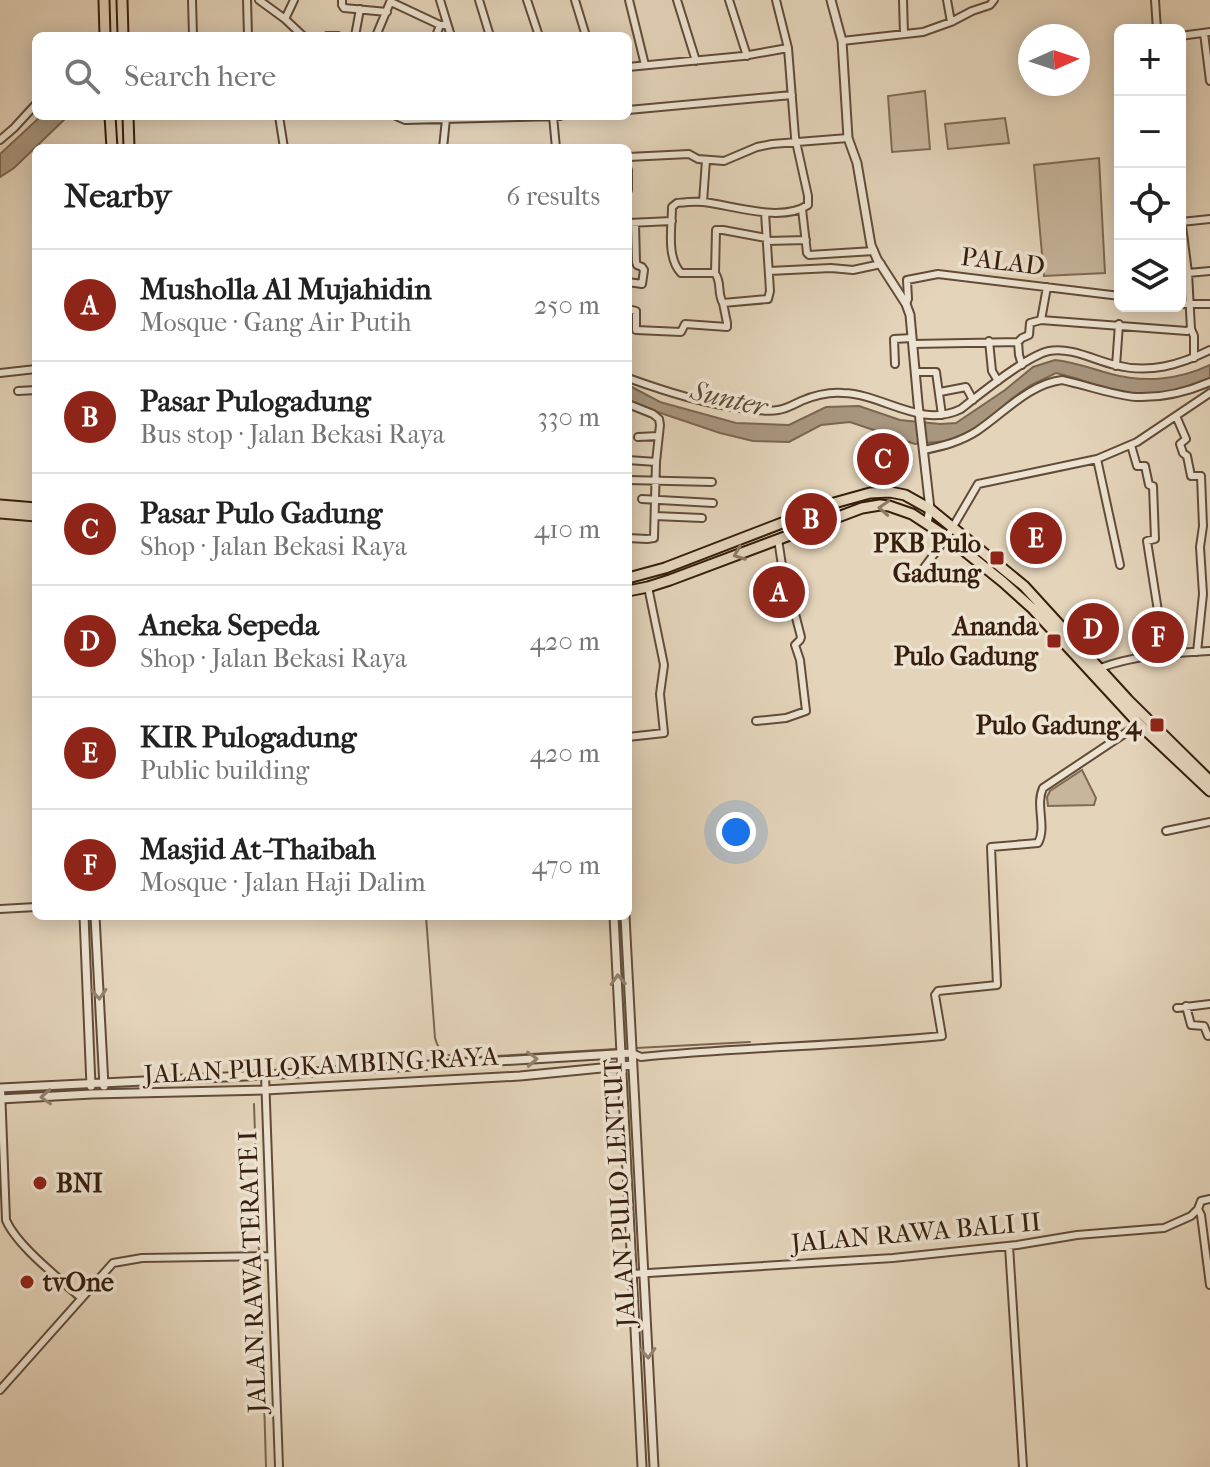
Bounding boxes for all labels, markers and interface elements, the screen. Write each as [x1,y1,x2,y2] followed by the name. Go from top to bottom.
[1018,24,1090,96] north arrow
[1114,24,1186,312] map controls
[1114,24,1186,96] button: +
[32,32,632,120] search box
[60,54,104,98] icon: search
[124,59,276,94] text: Search here
[1114,96,1186,168] button: −
[1114,168,1186,240] button: locate
[64,176,171,216] text: Nearby
[506,181,600,212] text: 6 results
[1114,240,1186,312] button: layers
[959,241,1047,282] street label: PALAD
[140,272,432,307] text: Musholla Al Mujahidin
[82,290,98,321] text: A
[534,290,600,321] text: 250 m
[140,307,412,338] text: Mosque · Gang Air Putih
[687,374,773,424] water label: Sunter
[140,384,371,419] text: Pasar Pulogadung
[82,402,98,433] text: B
[537,402,600,433] text: 330 m
[140,419,445,450] text: Bus stop · Jalan Bekasi Raya
[857,429,909,489] pin: C
[785,489,837,549] pin: B
[140,496,382,531] text: Pasar Pulo Gadung
[877,499,890,516] one-way arrow
[1010,508,1062,568] pin: E
[81,514,99,545] text: C
[534,514,600,545] text: 410 m
[873,528,982,589] place label: PKB Pulo Gadung
[140,531,407,562] text: Shop · Jalan Bekasi Raya
[733,544,747,561] one-way arrow
[988,549,1006,567] marker: PKB Pulo Gadung
[753,562,805,622] pin: A
[1067,599,1119,659] pin: D
[1132,607,1184,667] pin: F
[140,608,319,643] text: Aneka Sepeda
[894,611,1039,672] place label: Ananda Pulo Gadung
[80,626,100,657] text: D
[530,626,600,657] text: 420 m
[1045,632,1063,650] marker: Ananda Pulo Gadung
[140,643,407,674] text: Shop · Jalan Bekasi Raya
[976,710,1143,742] place label: Pulo Gadung 4
[1148,716,1166,734] marker: Pulo Gadung 4
[140,720,357,755] text: KIR Pulogadung
[82,738,98,769] text: E
[530,738,600,769] text: 420 m
[140,755,309,786] text: Public building
[716,812,756,852] your location
[140,832,376,867] text: Masjid At-Thaibah
[83,850,97,881] text: F
[531,850,600,881] text: 470 m
[140,867,426,898] text: Mosque · Jalan Haji Dalim
[609,973,626,986] one-way arrow
[90,988,107,1001] one-way arrow
[141,1041,500,1090] street label: JALAN PULOKAMBING RAYA
[526,1051,539,1068] one-way arrow
[597,1058,642,1330] street label: JALAN PULO LENTUT
[39,1088,52,1105] one-way arrow
[232,1130,273,1416] street label: JALAN RAWA TERATE I
[56,1168,103,1199] place label: BNI
[31,1174,49,1192] marker: BNI
[788,1206,1042,1259] street label: JALAN RAWA BALI II
[42,1267,114,1298] place label: tvOne
[18,1273,36,1291] marker: tvOne
[639,1347,656,1360] one-way arrow

